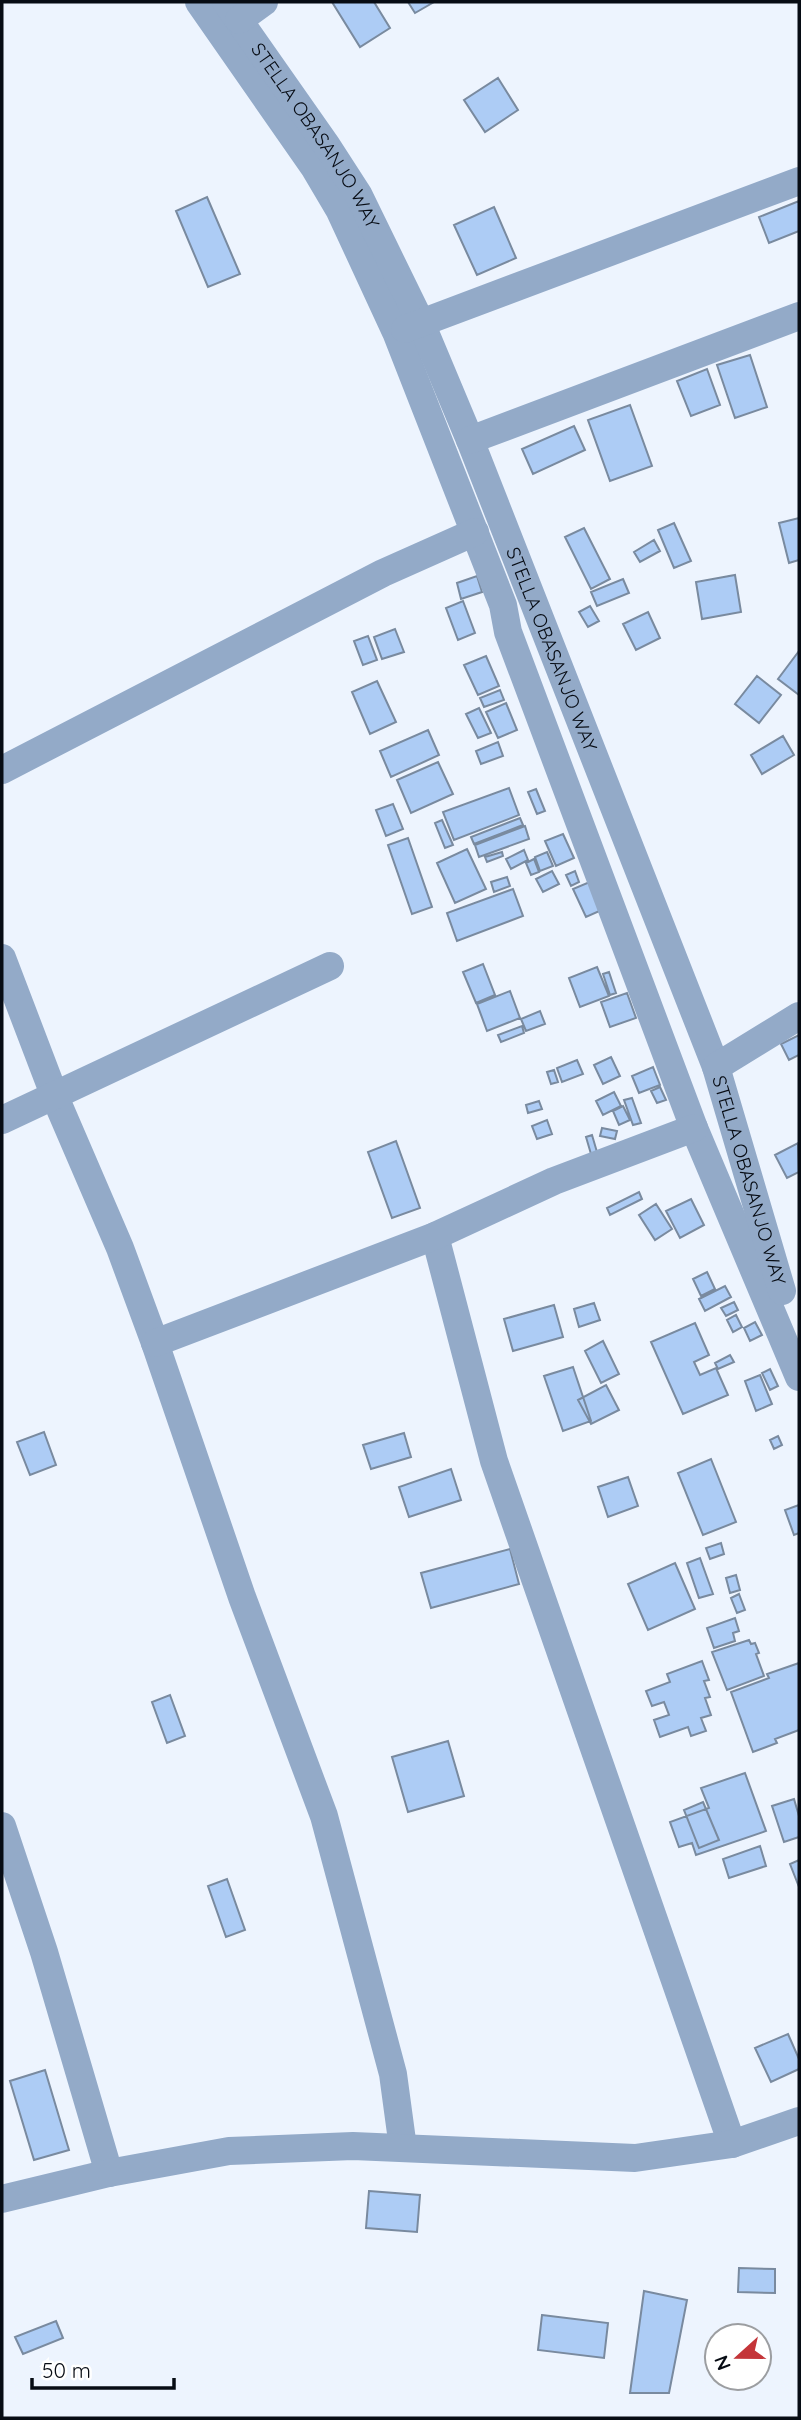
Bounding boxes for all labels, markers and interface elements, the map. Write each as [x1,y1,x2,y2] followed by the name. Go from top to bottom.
[246,38,385,233] street label: STELLA OBASANJO WAY
[501,543,603,755] street label: STELLA OBASANJO WAY
[707,1073,792,1288] street label: STELLA OBASANJO WAY
[703,2322,773,2392] north arrow
[32,2346,173,2390] scale bar
[708,2352,736,2374] text: N
[42,2357,91,2383] text: 50 m

